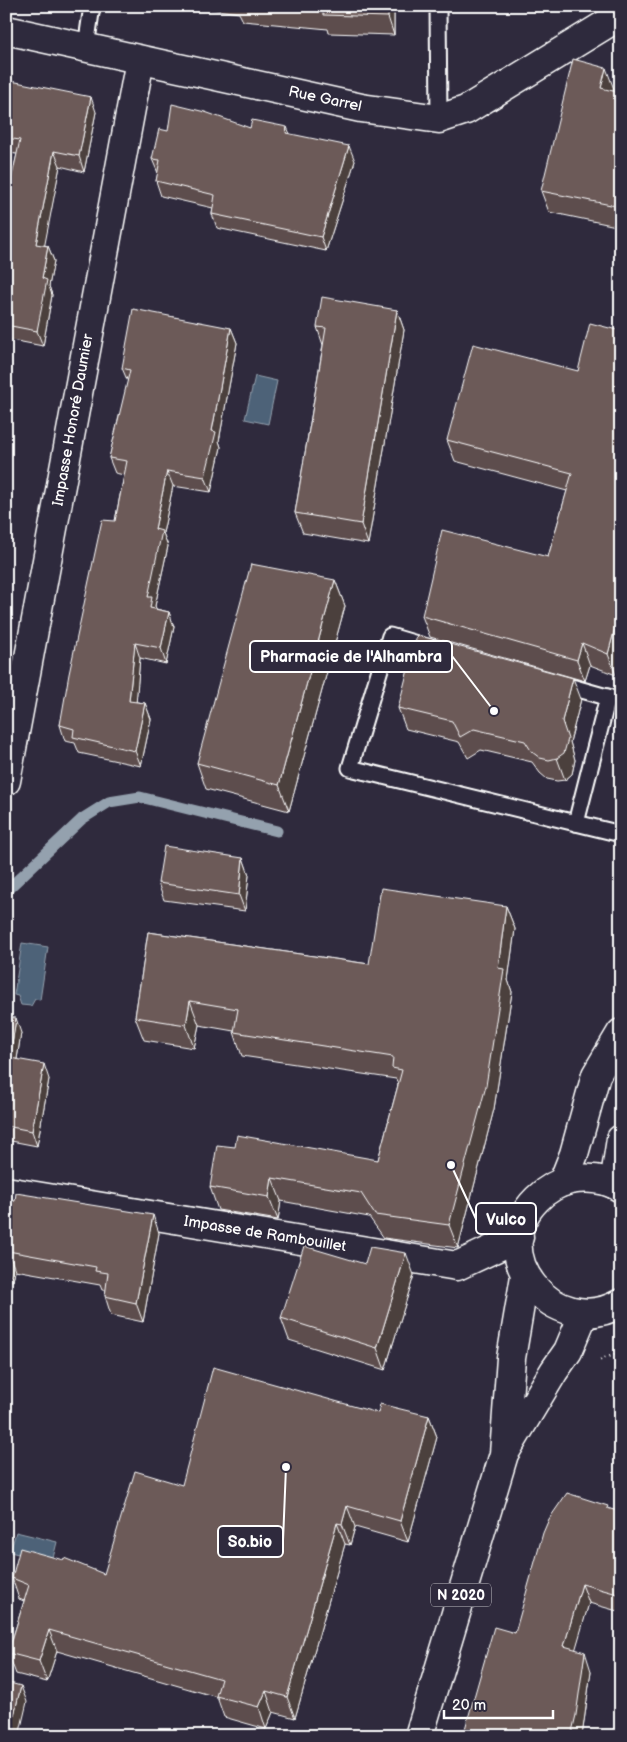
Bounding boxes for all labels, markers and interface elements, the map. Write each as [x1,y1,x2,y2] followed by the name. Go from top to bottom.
[287,82,363,116] street label: Rue Garrel
[48,332,98,508] street label: Impasse Honoré Daumier
[250,641,452,672] callout: Pharmacie de l'Alhambra
[260,648,442,667] text: Pharmacie de l'Alhambra
[476,1203,536,1234] callout: Vulco
[486,1211,526,1230] text: Vulco
[183,1212,348,1256] street label: Impasse de Rambouillet
[218,1526,283,1557] callout: So.bio
[228,1533,272,1552] text: So.bio
[431,1584,491,1606] road number: N 2020
[444,1687,553,1719] scale bar
[452,1696,486,1715] text: 20 m

